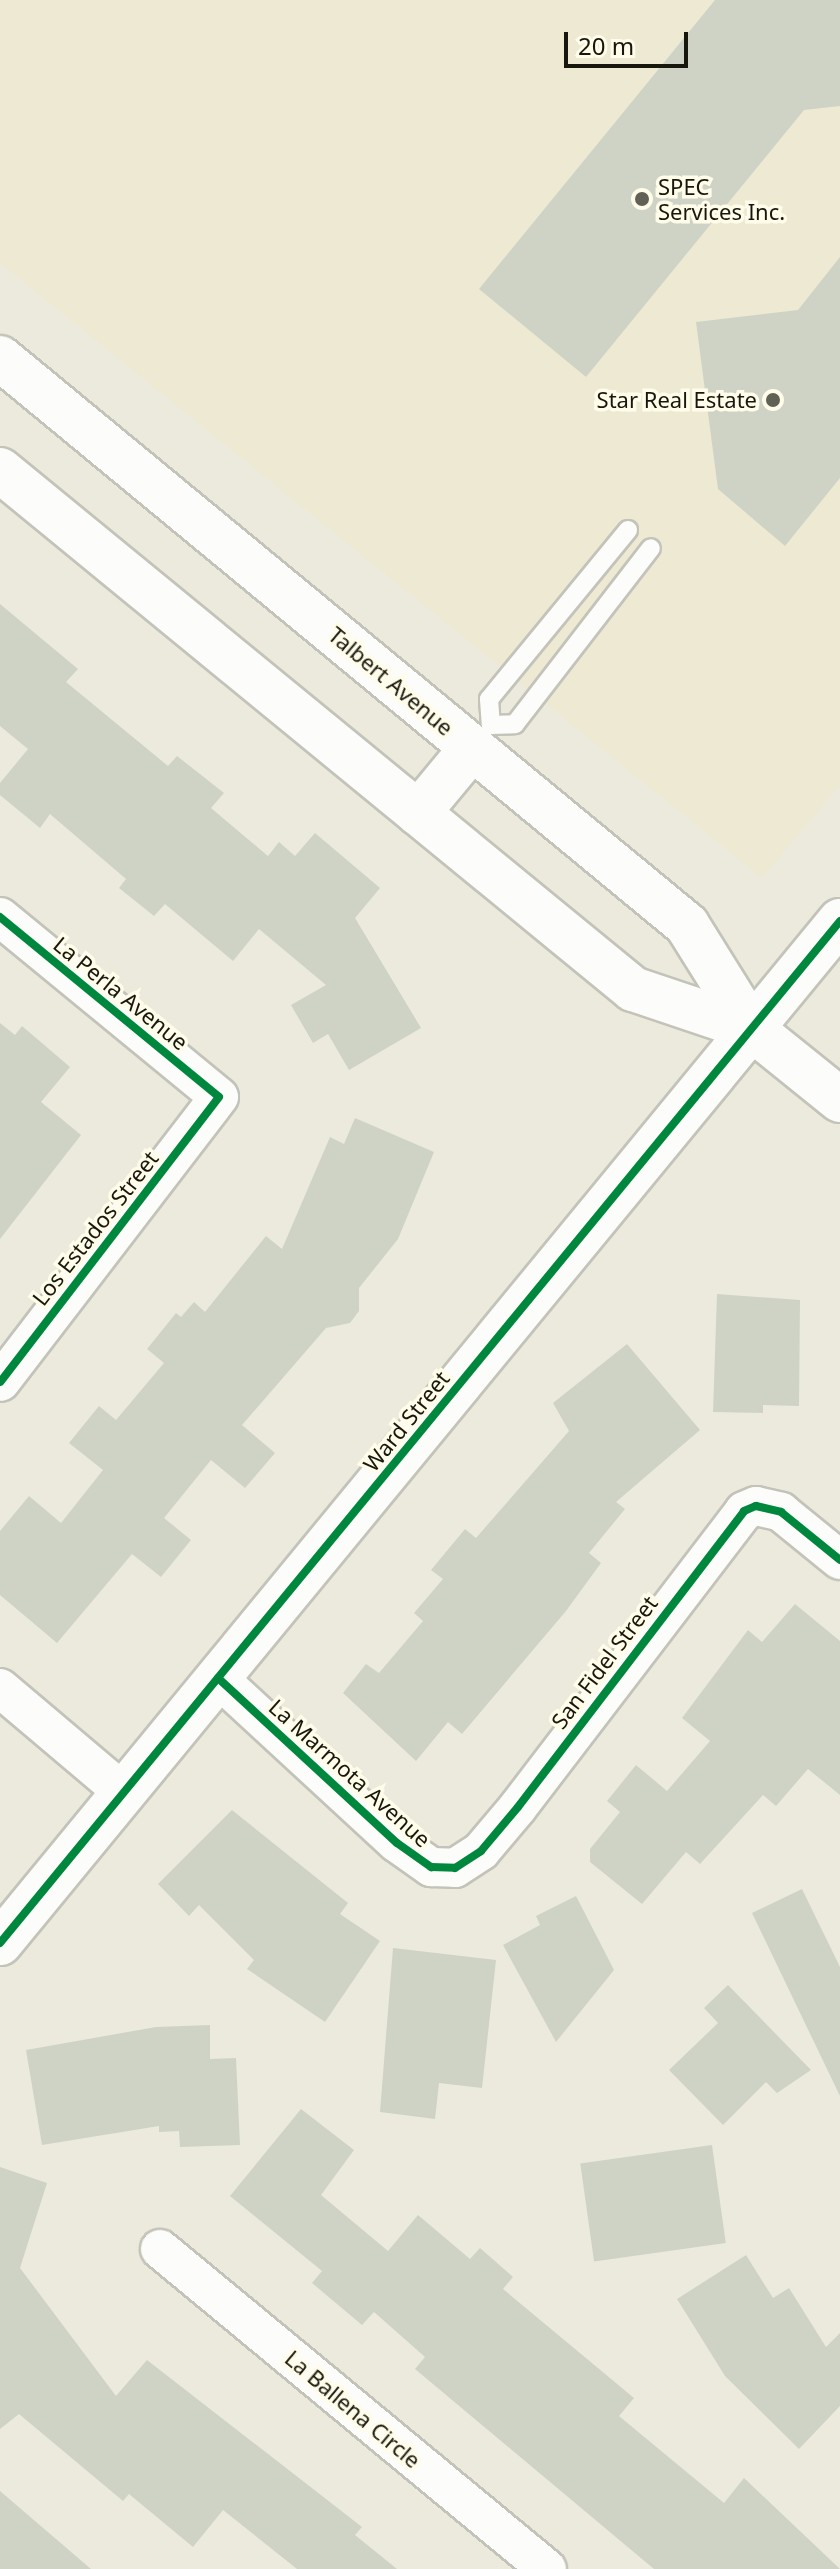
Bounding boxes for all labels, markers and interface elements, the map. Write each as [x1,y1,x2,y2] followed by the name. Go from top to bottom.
[568,16,692,66] scale bar
[578,29,634,62] text: 20 m
[658,173,785,224] place label: SPEC Services Inc.
[633,190,651,208] marker: SPEC Services Inc.
[597,387,757,413] place label: Star Real Estate
[764,391,782,409] marker: Star Real Estate
[323,621,459,741] street label: Talbert Avenue
[48,931,194,1055] street label: La Perla Avenue
[27,1146,163,1310] street label: Los Estados Street
[357,1365,455,1477] street label: Ward Street
[545,1590,663,1734] street label: San Fidel Street
[264,1694,436,1852] street label: La Marmota Avenue
[280,2345,426,2473] street label: La Ballena Circle

